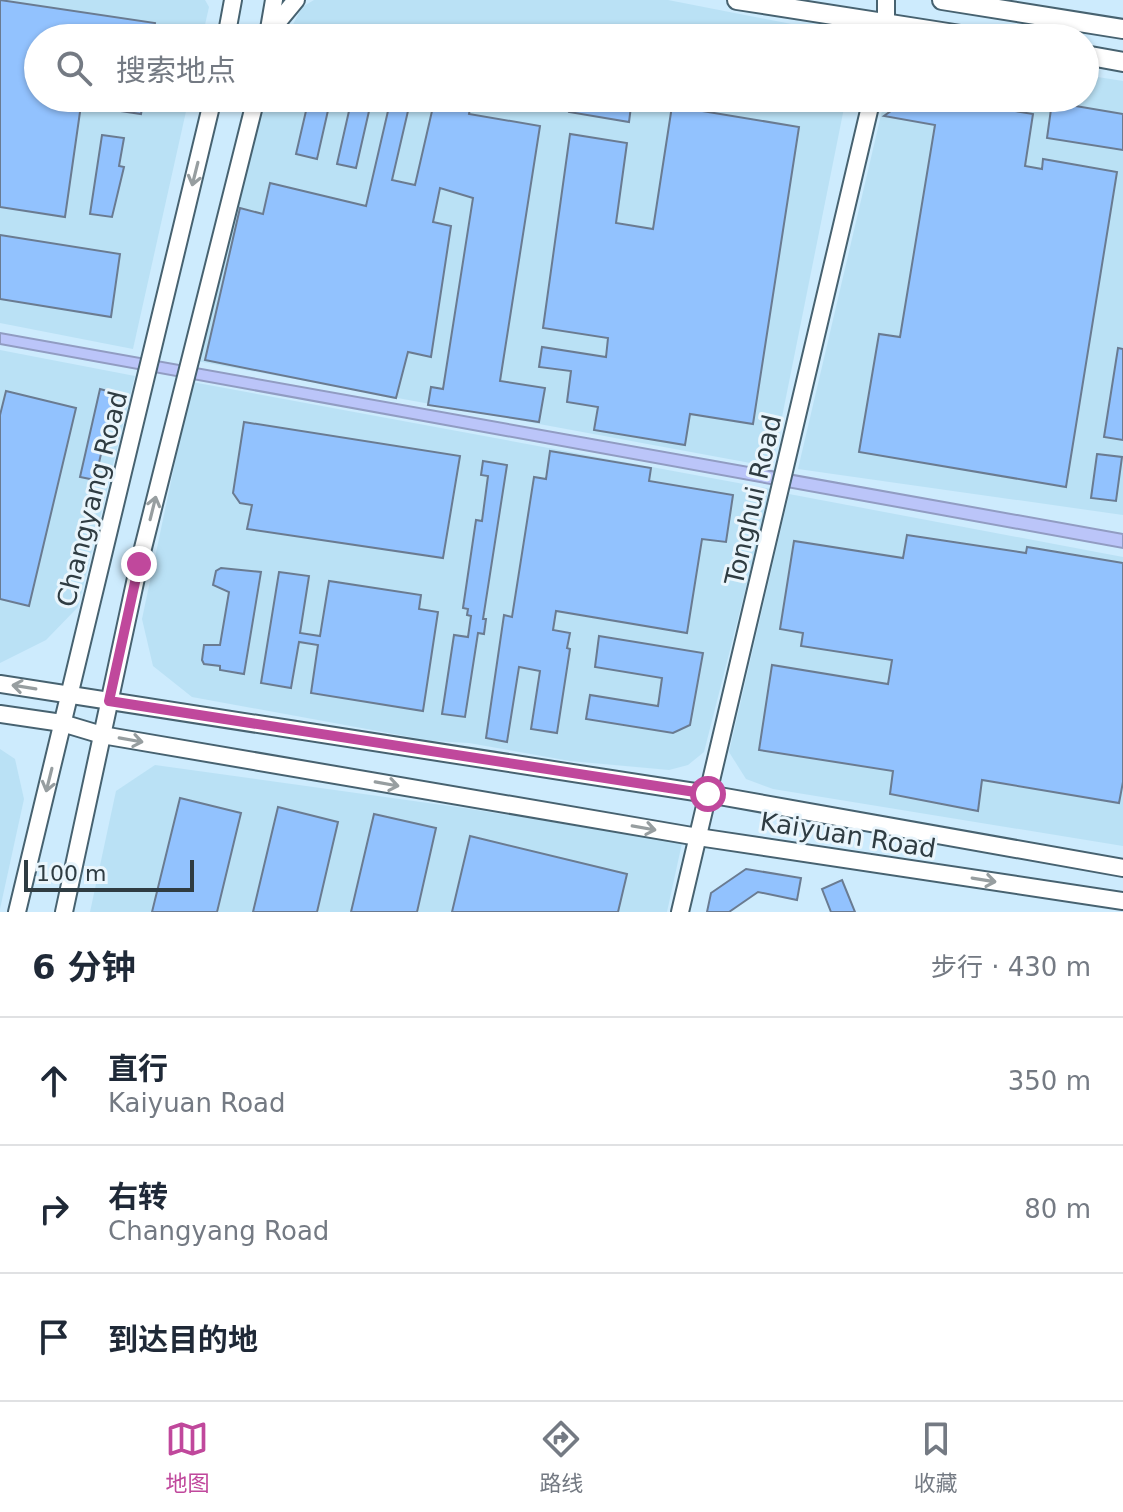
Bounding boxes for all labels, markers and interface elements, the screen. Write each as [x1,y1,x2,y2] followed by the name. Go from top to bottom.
[24,24,1099,112] search box
[52,46,96,90] icon: search
[116,53,236,88] text: 搜索地点
[186,160,201,186] one-way arrow
[51,388,133,610] street label: Changyang Road
[719,412,787,589] street label: Tonghui Road
[146,495,161,521] one-way arrow
[121,546,157,582] route end
[12,679,37,694] one-way arrow
[118,734,143,749] one-way arrow
[40,767,55,793] one-way arrow
[690,776,726,812] route start
[374,777,400,792] one-way arrow
[758,806,938,864] street label: Kaiyuan Road
[631,821,656,836] one-way arrow
[24,856,194,892] scale bar
[36,861,106,886] text: 100 m
[971,873,996,888] one-way arrow
[32,947,136,987] text: 6 分钟
[931,952,1091,982] text: 步行 · 430 m
[108,1051,168,1086] text: 直行
[32,1059,76,1103] icon: ahead
[1008,1066,1091,1096] text: 350 m
[108,1088,286,1118] text: Kaiyuan Road
[108,1179,168,1214] text: 右转
[32,1187,76,1231] icon: right
[1024,1194,1091,1224] text: 80 m
[108,1216,329,1246] text: Changyang Road
[32,1315,76,1359] icon: arrive
[108,1322,258,1357] text: 到达目的地
[165,1417,209,1497] tab: 地图
[539,1417,584,1497] tab: 路线
[914,1417,958,1497] tab: 收藏

